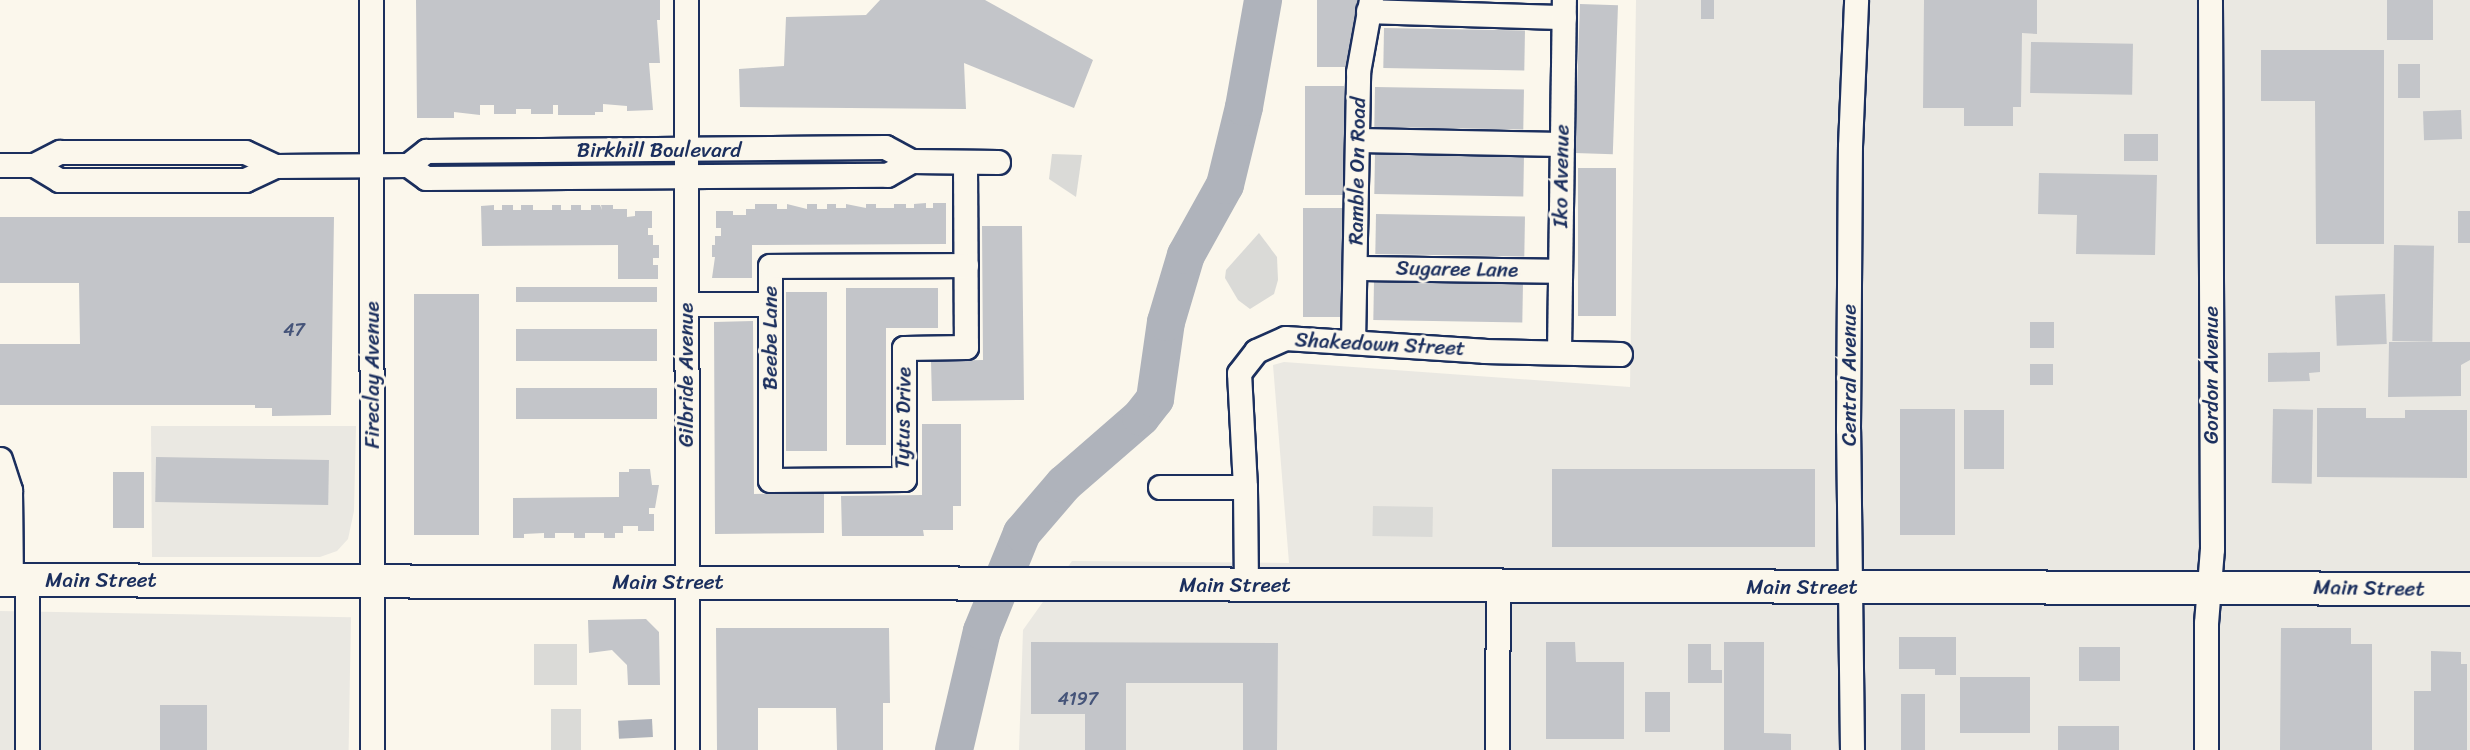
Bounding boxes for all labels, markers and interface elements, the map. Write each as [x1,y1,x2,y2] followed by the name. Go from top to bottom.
[1343,97,1371,245] street label: Ramble On Road
[1548,124,1574,228] street label: Iko Avenue
[577,137,741,163] street label: Birkhill Boulevard
[1395,255,1519,283] street label: Sugaree Lane
[757,286,783,390] street label: Beebe Lane
[359,301,385,449] street label: Fireclay Avenue
[673,303,699,447] street label: Gilbride Avenue
[1836,304,1862,446] street label: Central Avenue
[2198,306,2224,444] street label: Gordon Avenue
[283,319,305,341] house number: 47
[1294,327,1466,361] street label: Shakedown Street
[890,366,916,470] street label: Tytus Drive
[45,567,157,593] street label: Main Street
[612,569,724,595] street label: Main Street
[1179,572,1291,598] street label: Main Street
[1746,574,1858,600] street label: Main Street
[2313,574,2425,602] street label: Main Street
[1058,688,1098,710] house number: 4197

